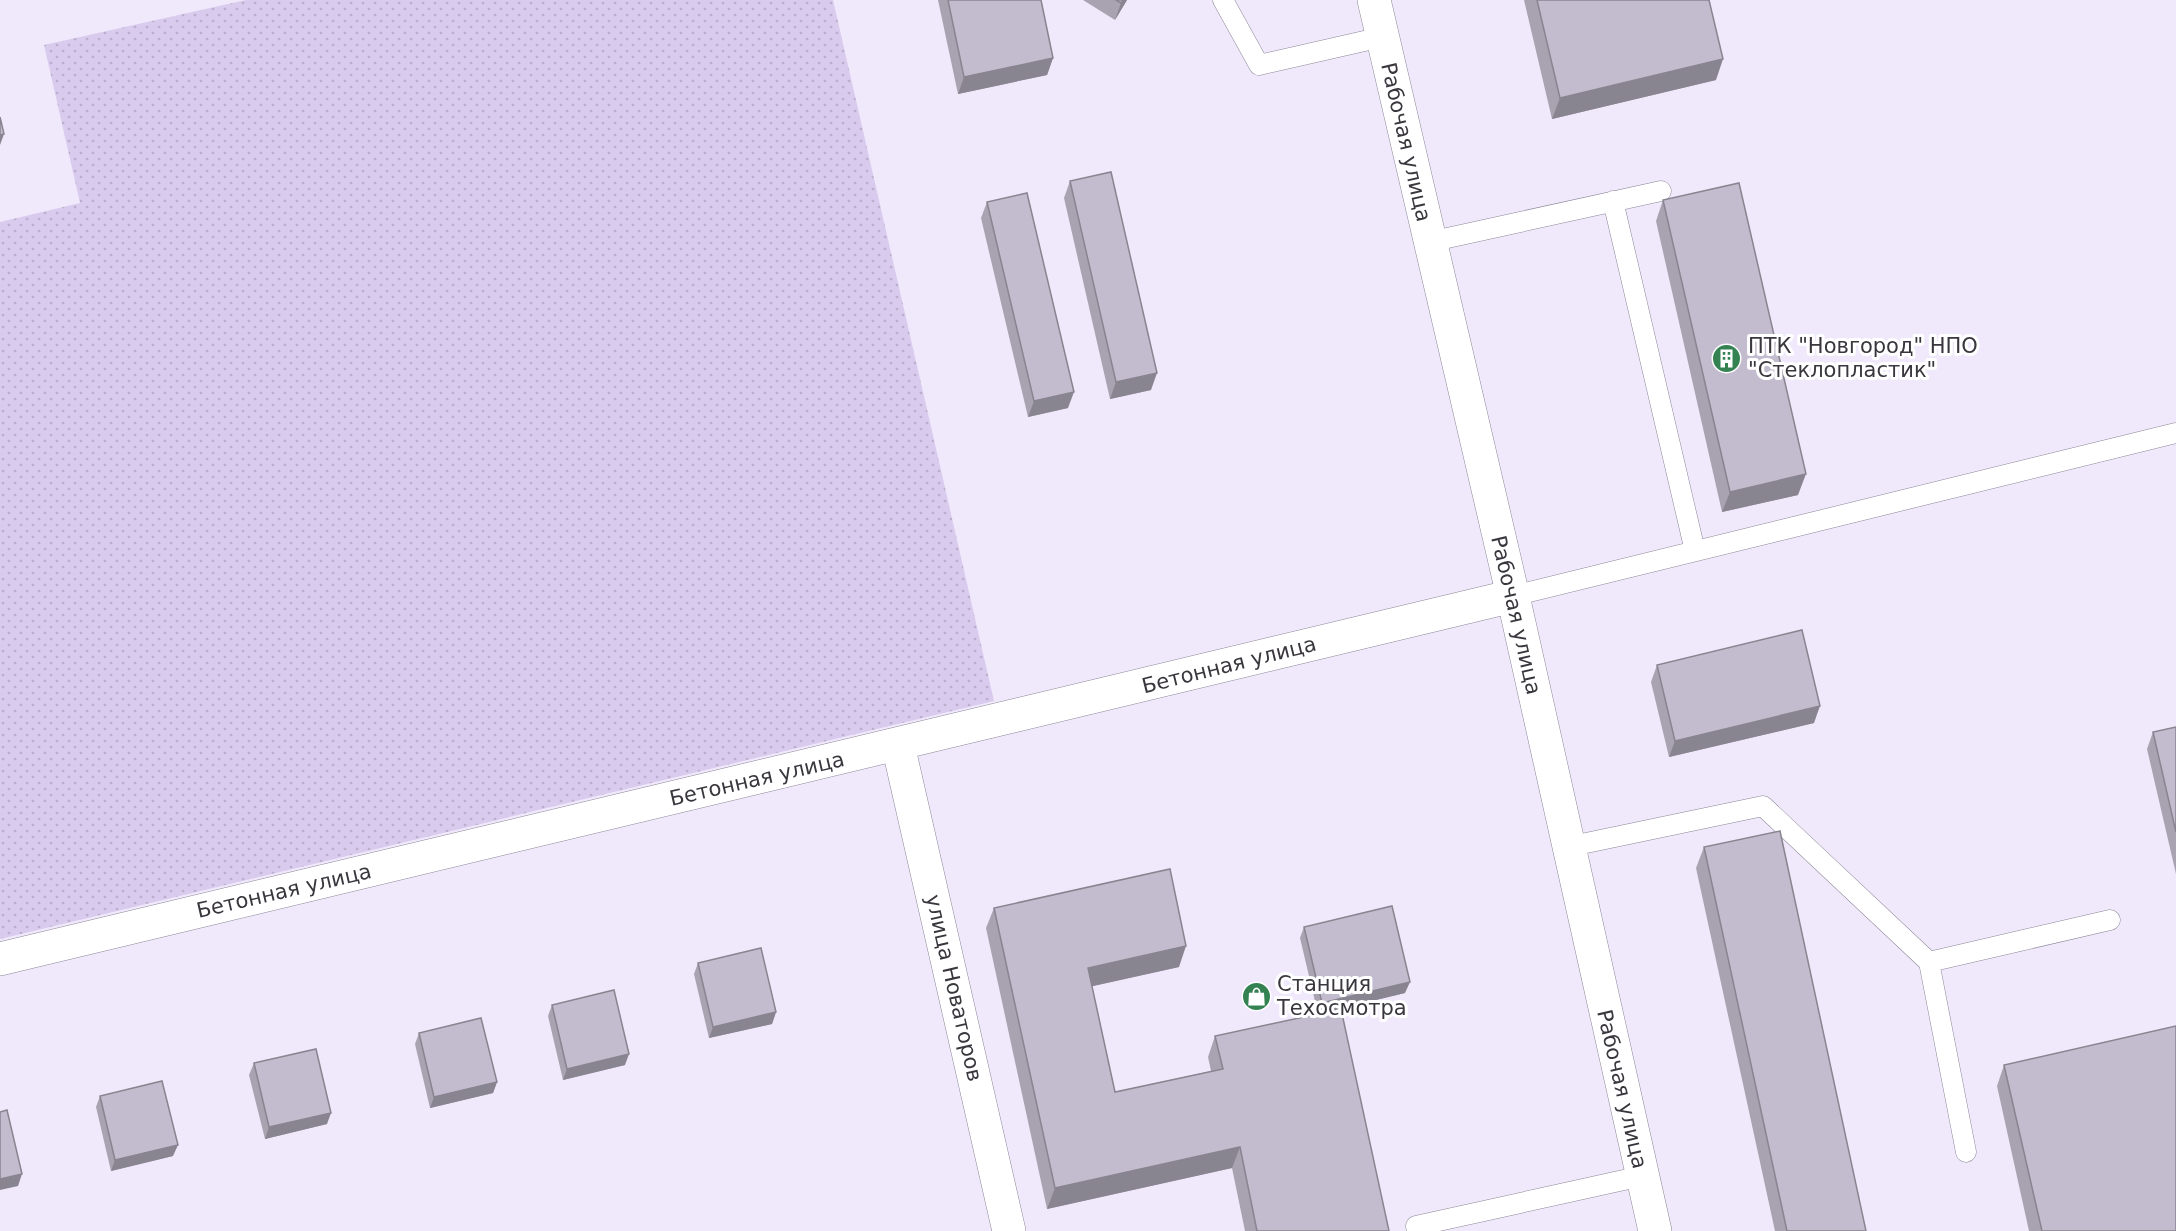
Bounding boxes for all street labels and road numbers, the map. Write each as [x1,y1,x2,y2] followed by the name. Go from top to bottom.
[1376,60,1436,224] street label: Рабочая улица
[1486,533,1546,697] street label: Рабочая улица
[1139,632,1319,698] street label: Бетонная улица
[667,747,847,811] street label: Бетонная улица
[194,859,374,923] street label: Бетонная улица
[921,892,987,1084] street label: улица Новаторов
[1592,1007,1652,1171] street label: Рабочая улица

